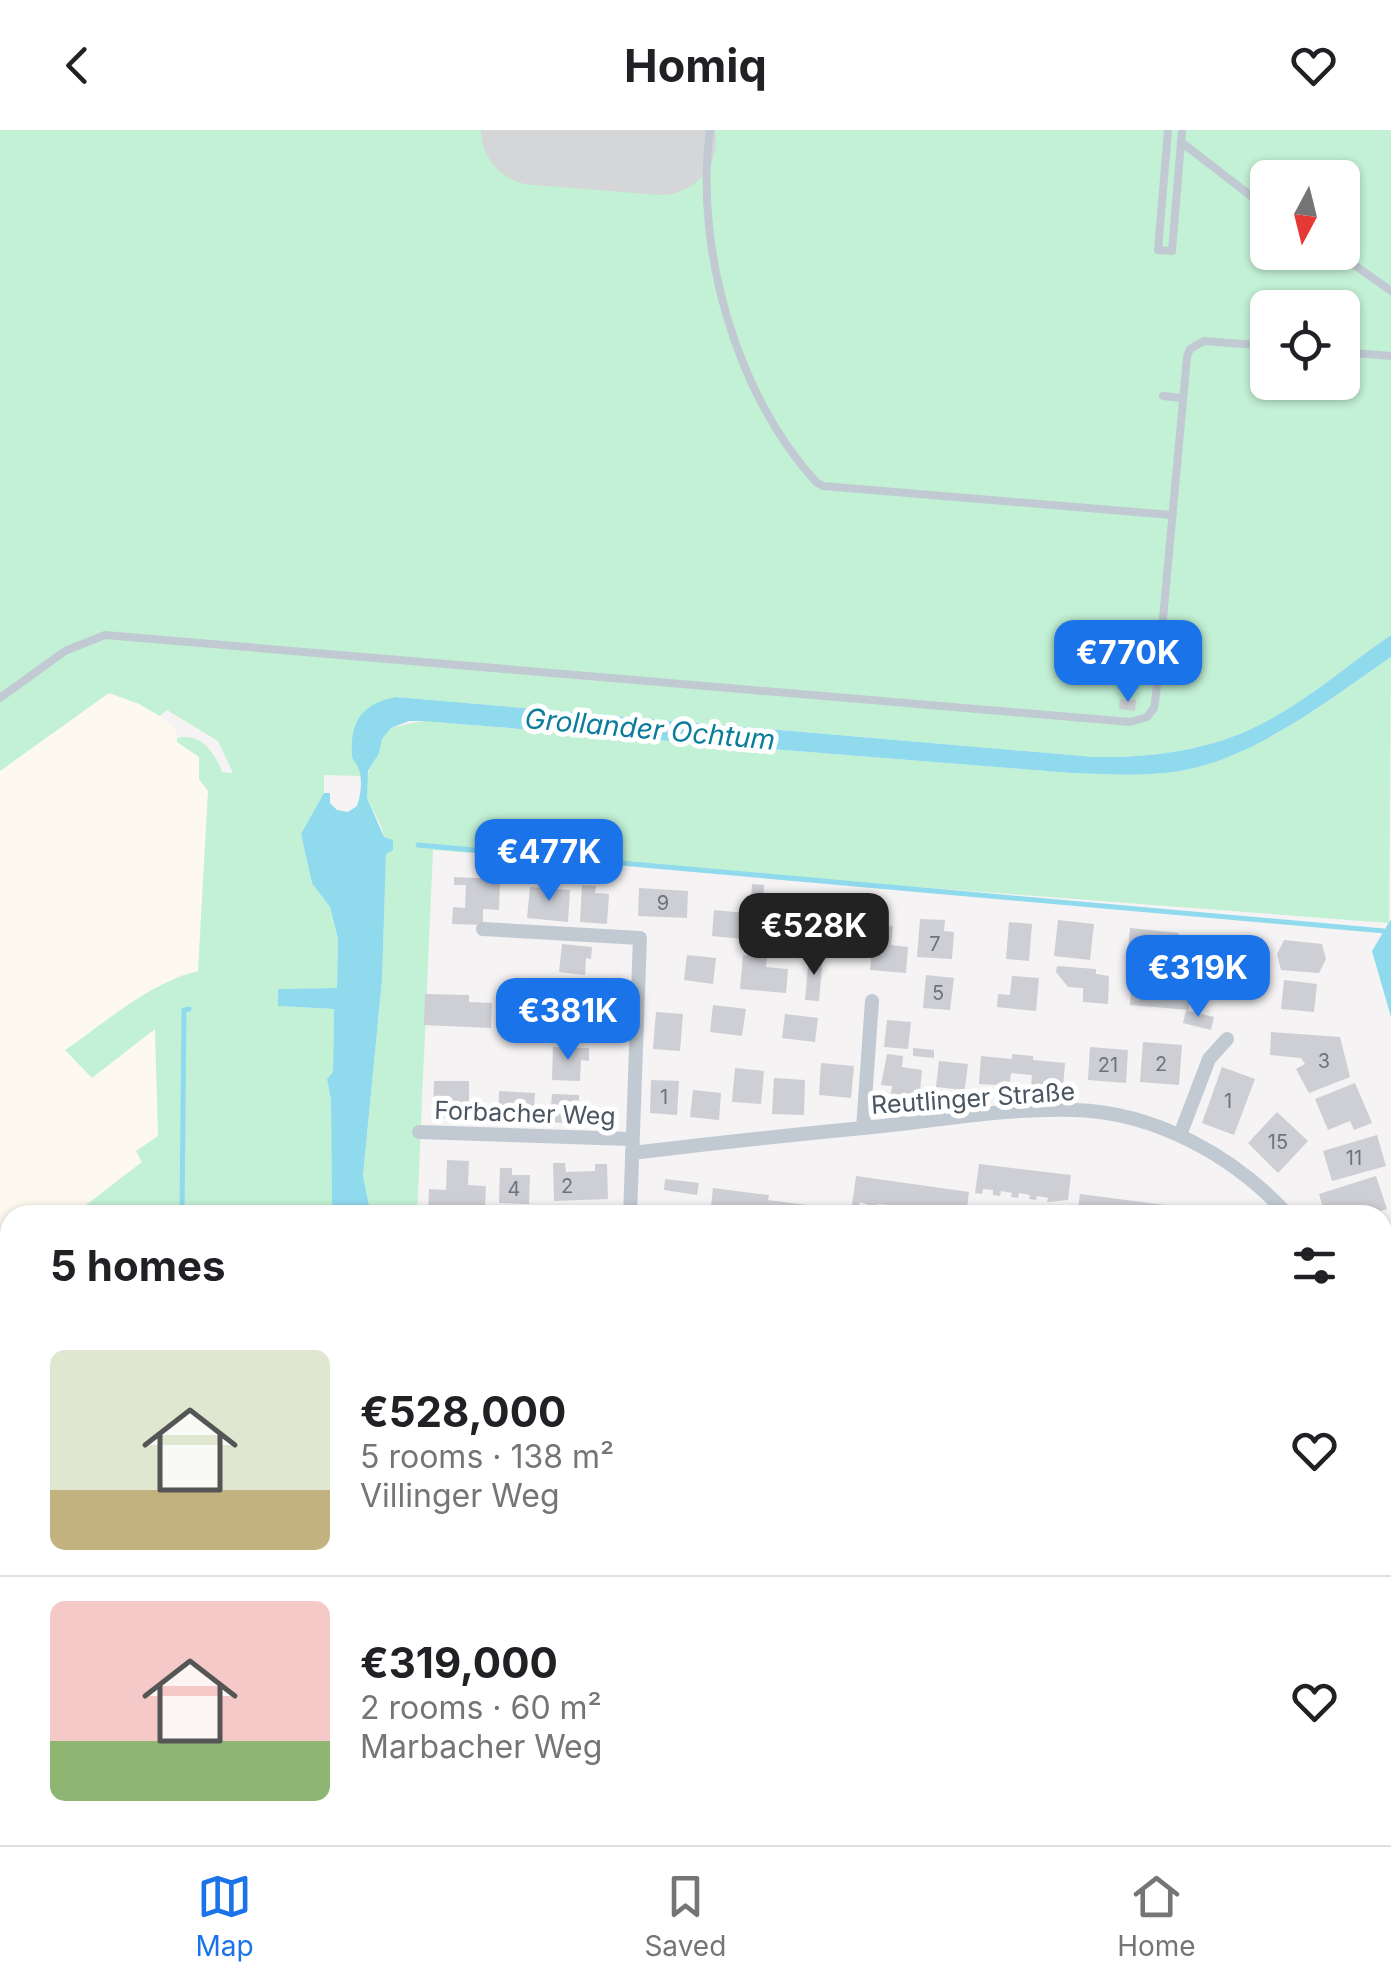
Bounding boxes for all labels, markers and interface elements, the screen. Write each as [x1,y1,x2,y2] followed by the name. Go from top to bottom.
[50,38,105,93] icon: back
[624,38,767,93] text: Homiq
[1286,38,1341,93] icon: heart
[1250,160,1360,270] north arrow
[1250,160,1360,400] map controls
[1250,290,1360,400] button: locate
[1058,620,1198,705] pin: €770K
[1076,633,1180,672] text: €770K
[523,701,777,757] water label: Grollander Ochtum
[479,819,619,904] pin: €477K
[497,832,601,871] text: €477K
[657,891,669,915] house number: 9
[744,893,884,978] pin: €528K
[761,906,867,945] text: €528K
[929,932,941,956] house number: 7
[1128,935,1268,1020] pin: €319K
[1148,948,1248,987] text: €319K
[498,978,638,1063] pin: €381K
[932,981,944,1005] house number: 5
[518,991,618,1030] text: €381K
[1318,1049,1330,1073] house number: 3
[1155,1052,1167,1076] house number: 2
[1098,1053,1118,1077] house number: 21
[870,1076,1076,1120] street label: Reutlinger Straße
[660,1085,668,1109] house number: 1
[1224,1089,1232,1113] house number: 1
[434,1095,616,1131] street label: Forbacher Weg
[1268,1130,1288,1154] house number: 15
[1346,1146,1362,1170] house number: 11
[561,1174,573,1198] house number: 2
[508,1177,520,1201] house number: 4
[1287,1238,1342,1293] icon: filters
[50,1240,226,1291] text: 5 homes
[360,1386,566,1437] text: €528,000
[130,1390,250,1510] icon: home
[1287,1423,1342,1478] icon: heart
[360,1437,614,1476] text: 5 rooms · 138 m²
[360,1476,560,1515] text: Villinger Weg
[360,1637,558,1688] text: €319,000
[130,1641,250,1761] icon: home
[1287,1674,1342,1729] icon: heart
[360,1688,602,1727] text: 2 rooms · 60 m²
[360,1727,602,1766] text: Marbacher Weg
[195,1869,254,1963] tab: Map
[644,1869,726,1963] tab: Saved
[1117,1869,1196,1963] tab: Home

